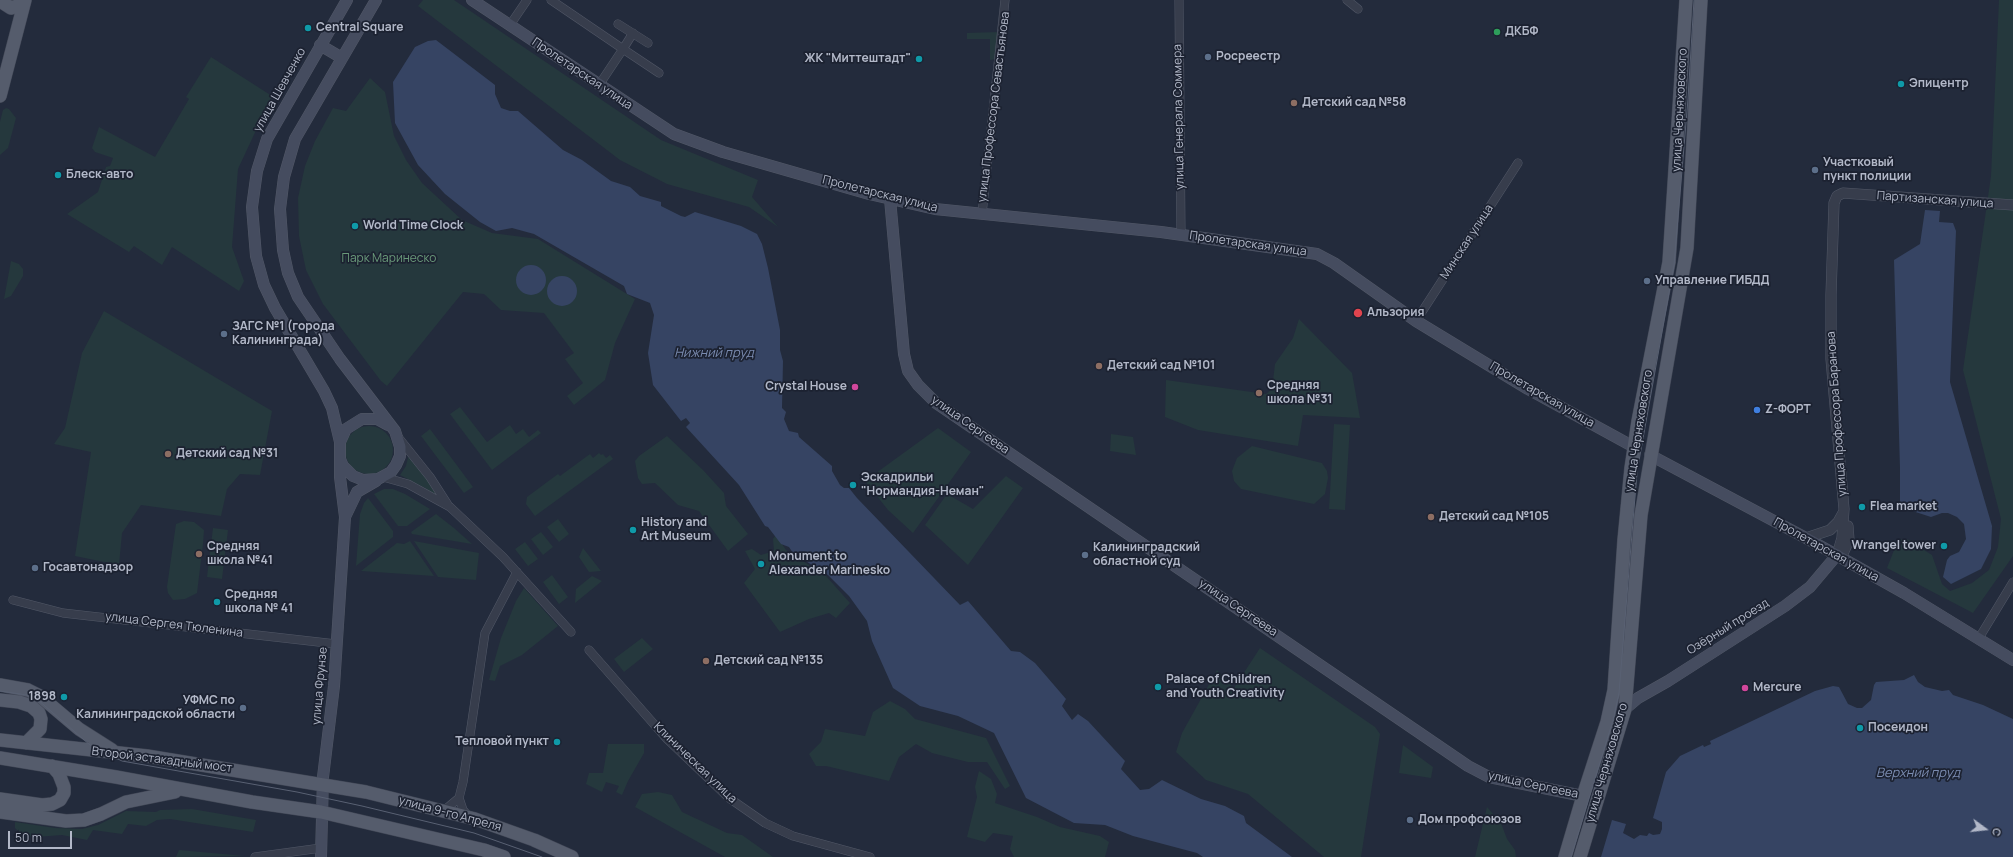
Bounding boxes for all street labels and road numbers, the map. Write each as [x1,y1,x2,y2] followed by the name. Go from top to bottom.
[975,11,1013,203] street label: улица Профессора Севастьянова
[529,35,635,113] street label: Пролетарская улица
[1171,44,1187,190] street label: улица Генерала Соммера
[251,45,309,135] street label: улица Шевченко
[1670,48,1690,172] street label: улица Черняховского
[821,173,939,215] street label: Пролетарская улица
[1876,189,1994,211] street label: Партизанская улица
[1437,202,1497,282] street label: Минская улица
[1189,229,1307,259] street label: Пролетарская улица
[1824,331,1850,497] street label: улица Профессора Баранова
[1487,359,1597,431] street label: Пролетарская улица
[1622,369,1656,493] street label: улица Черняховского
[928,393,1012,457] street label: улица Сергеева
[1771,515,1881,585] street label: Пролетарская улица
[1196,576,1280,640] street label: улица Сергеева
[1684,596,1772,658] street label: Озёрный проезд
[104,609,244,641] street label: улица Сергея Тюленина
[309,646,331,726] street label: улица Фрунзе
[1583,702,1631,824] street label: улица Черняховского
[650,720,740,806] street label: Клиническая улица
[91,744,233,776] street label: Второй эстакадный мост
[1487,768,1579,802] street label: улица Сергеева
[397,793,503,835] street label: улица 9-го Апреля

